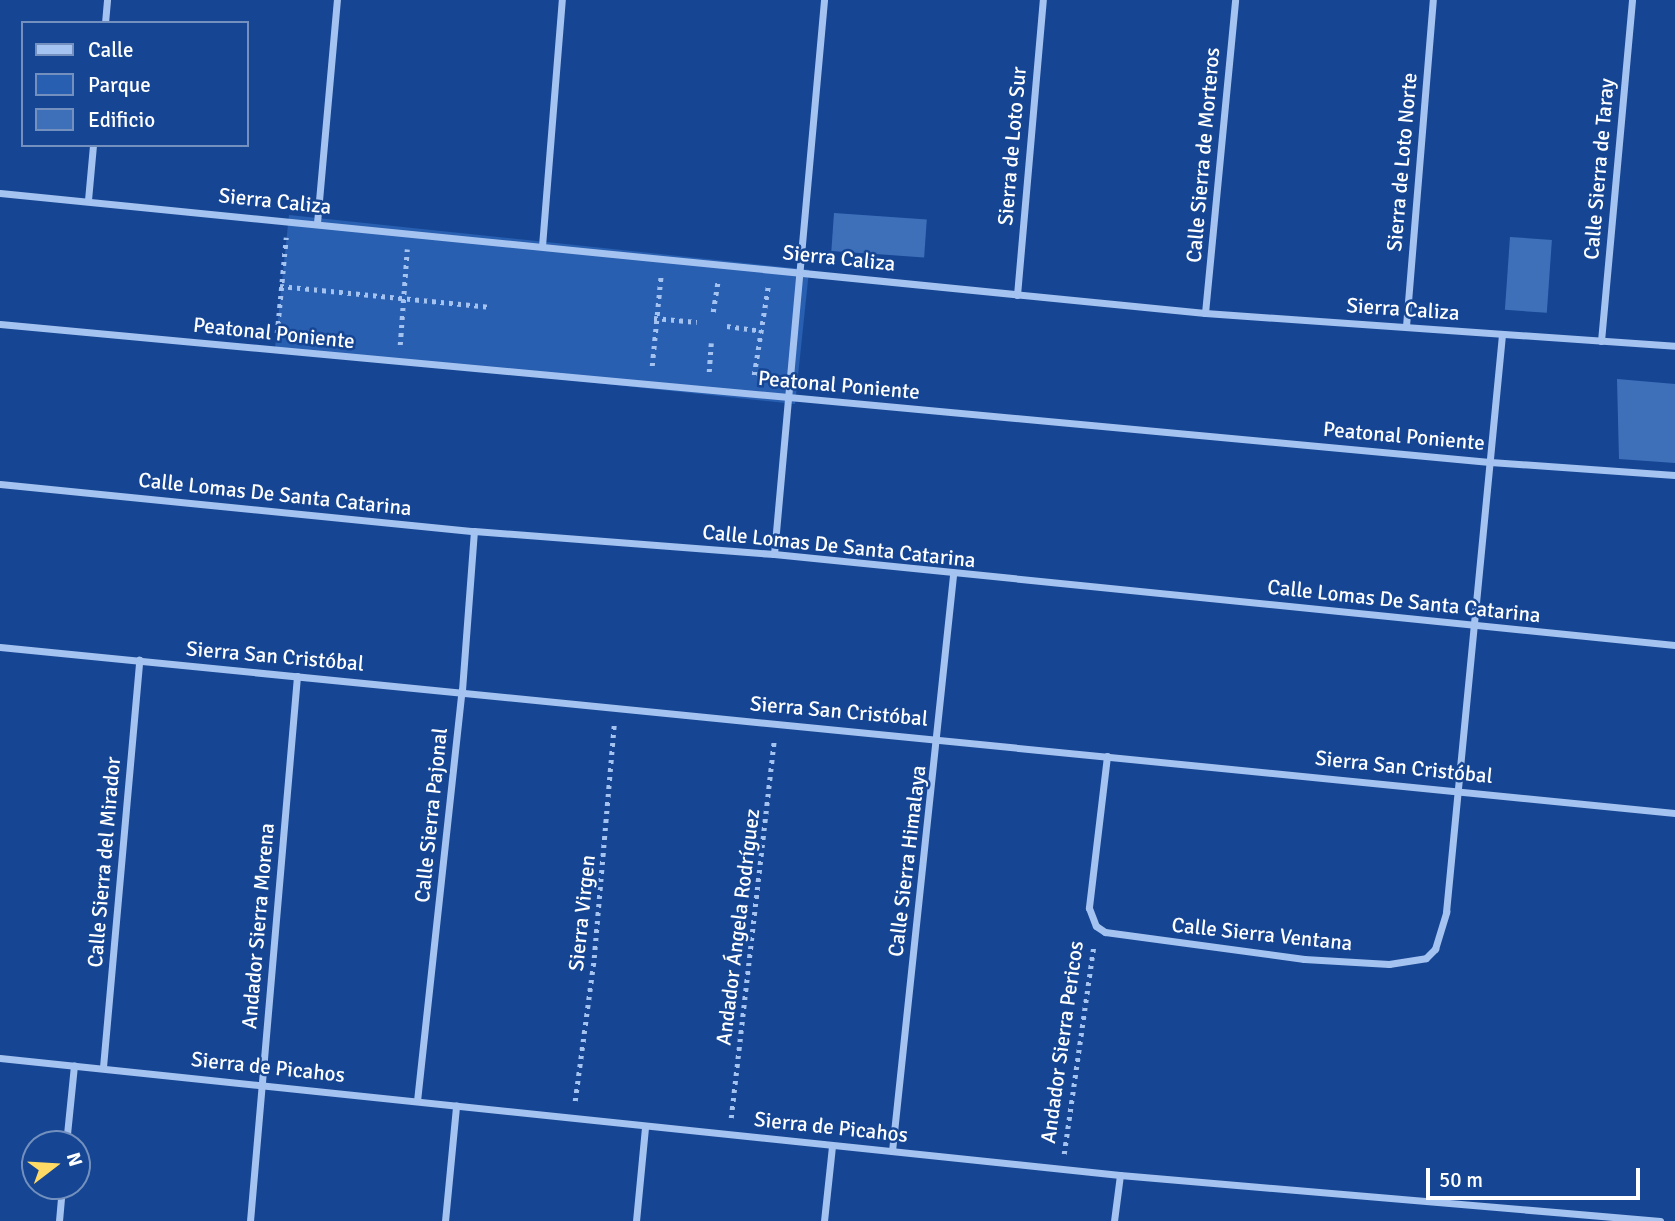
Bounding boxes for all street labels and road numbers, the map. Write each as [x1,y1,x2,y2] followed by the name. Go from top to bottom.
[1181,46,1225,264] street label: Calle Sierra de Morteros
[993,65,1031,227] street label: Sierra de Loto Sur
[1382,71,1422,253] street label: Sierra de Loto Norte
[1579,77,1619,261] street label: Calle Sierra de Taray
[217,183,333,219] street label: Sierra Caliza
[781,240,897,276] street label: Sierra Caliza
[1346,292,1460,326] street label: Sierra Caliza
[192,312,356,354] street label: Peatonal Poniente
[757,365,921,405] street label: Peatonal Poniente
[1322,416,1486,456] street label: Peatonal Poniente
[137,467,413,521] street label: Calle Lomas De Santa Catarina
[701,519,977,573] street label: Calle Lomas De Santa Catarina
[1266,574,1542,628] street label: Calle Lomas De Santa Catarina
[185,636,365,676] street label: Sierra San Cristóbal
[749,691,929,731] street label: Sierra San Cristóbal
[409,726,453,904] street label: Calle Sierra Pajonal
[1314,745,1494,789] street label: Sierra San Cristóbal
[82,755,126,969] street label: Calle Sierra del Mirador
[883,764,931,958] street label: Calle Sierra Himalaya
[711,807,765,1047] street label: Andador Ángela Rodríguez
[236,822,280,1030] street label: Andador Sierra Morena
[563,854,601,972] street label: Sierra Virgen
[1170,912,1354,956] street label: Calle Sierra Ventana
[1035,939,1089,1145] street label: Andador Sierra Pericos
[190,1046,346,1088] street label: Sierra de Picahos
[753,1106,909,1148] street label: Sierra de Picahos

